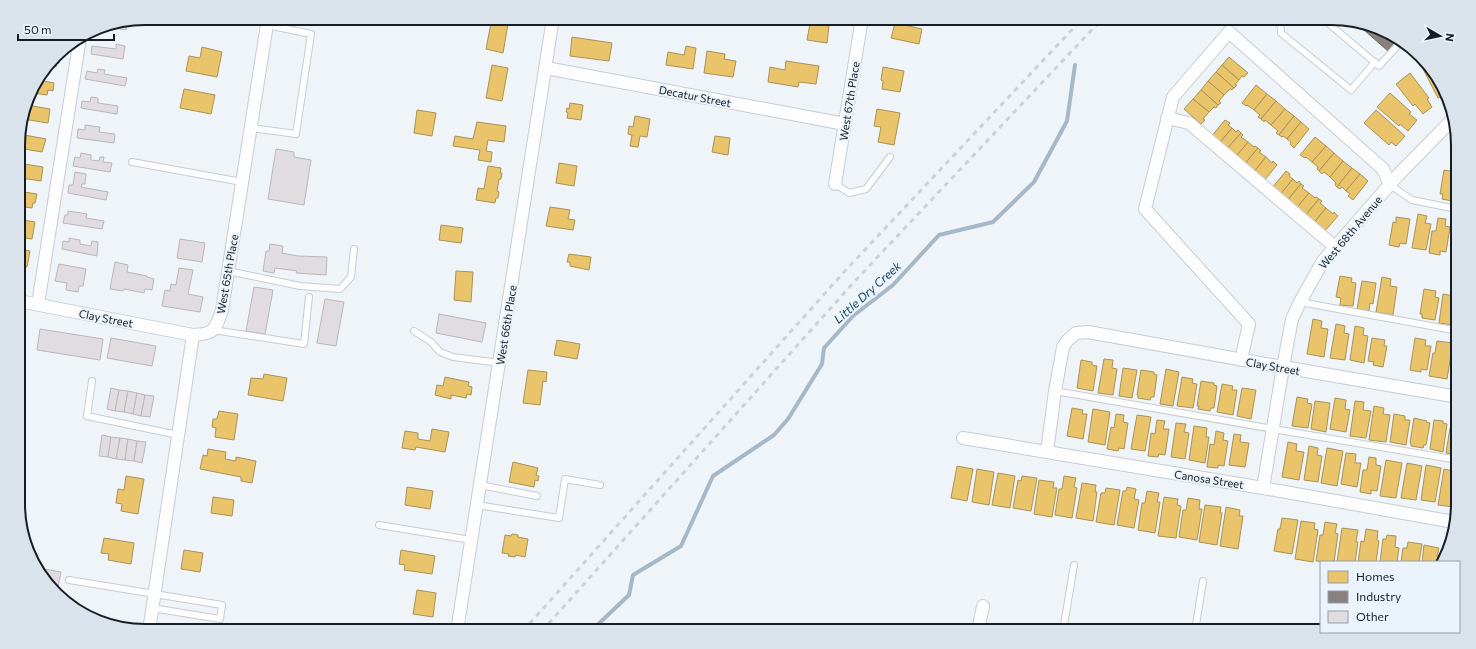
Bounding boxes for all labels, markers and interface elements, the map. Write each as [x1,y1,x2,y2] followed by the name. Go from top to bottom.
[18,16,114,42] scale bar
[1420,16,1460,56] north arrow
[24,22,52,36] text: 50 m
[1443,33,1457,43] text: N
[836,60,862,141] street label: West 67th Place
[658,83,733,109] street label: Decatur Street
[1316,193,1384,271] street label: West 68th Avenue
[214,233,240,315] street label: West 65th Place
[831,258,904,326] water label: Little Dry Creek
[493,284,519,366] street label: West 66th Place
[78,306,135,330] street label: Clay Street
[1245,355,1302,377] street label: Clay Street
[1173,467,1245,491] street label: Canosa Street
[1320,561,1460,633] legend
[1356,569,1394,583] text: Homes
[1356,589,1401,603] text: Industry
[1356,609,1389,623] text: Other

